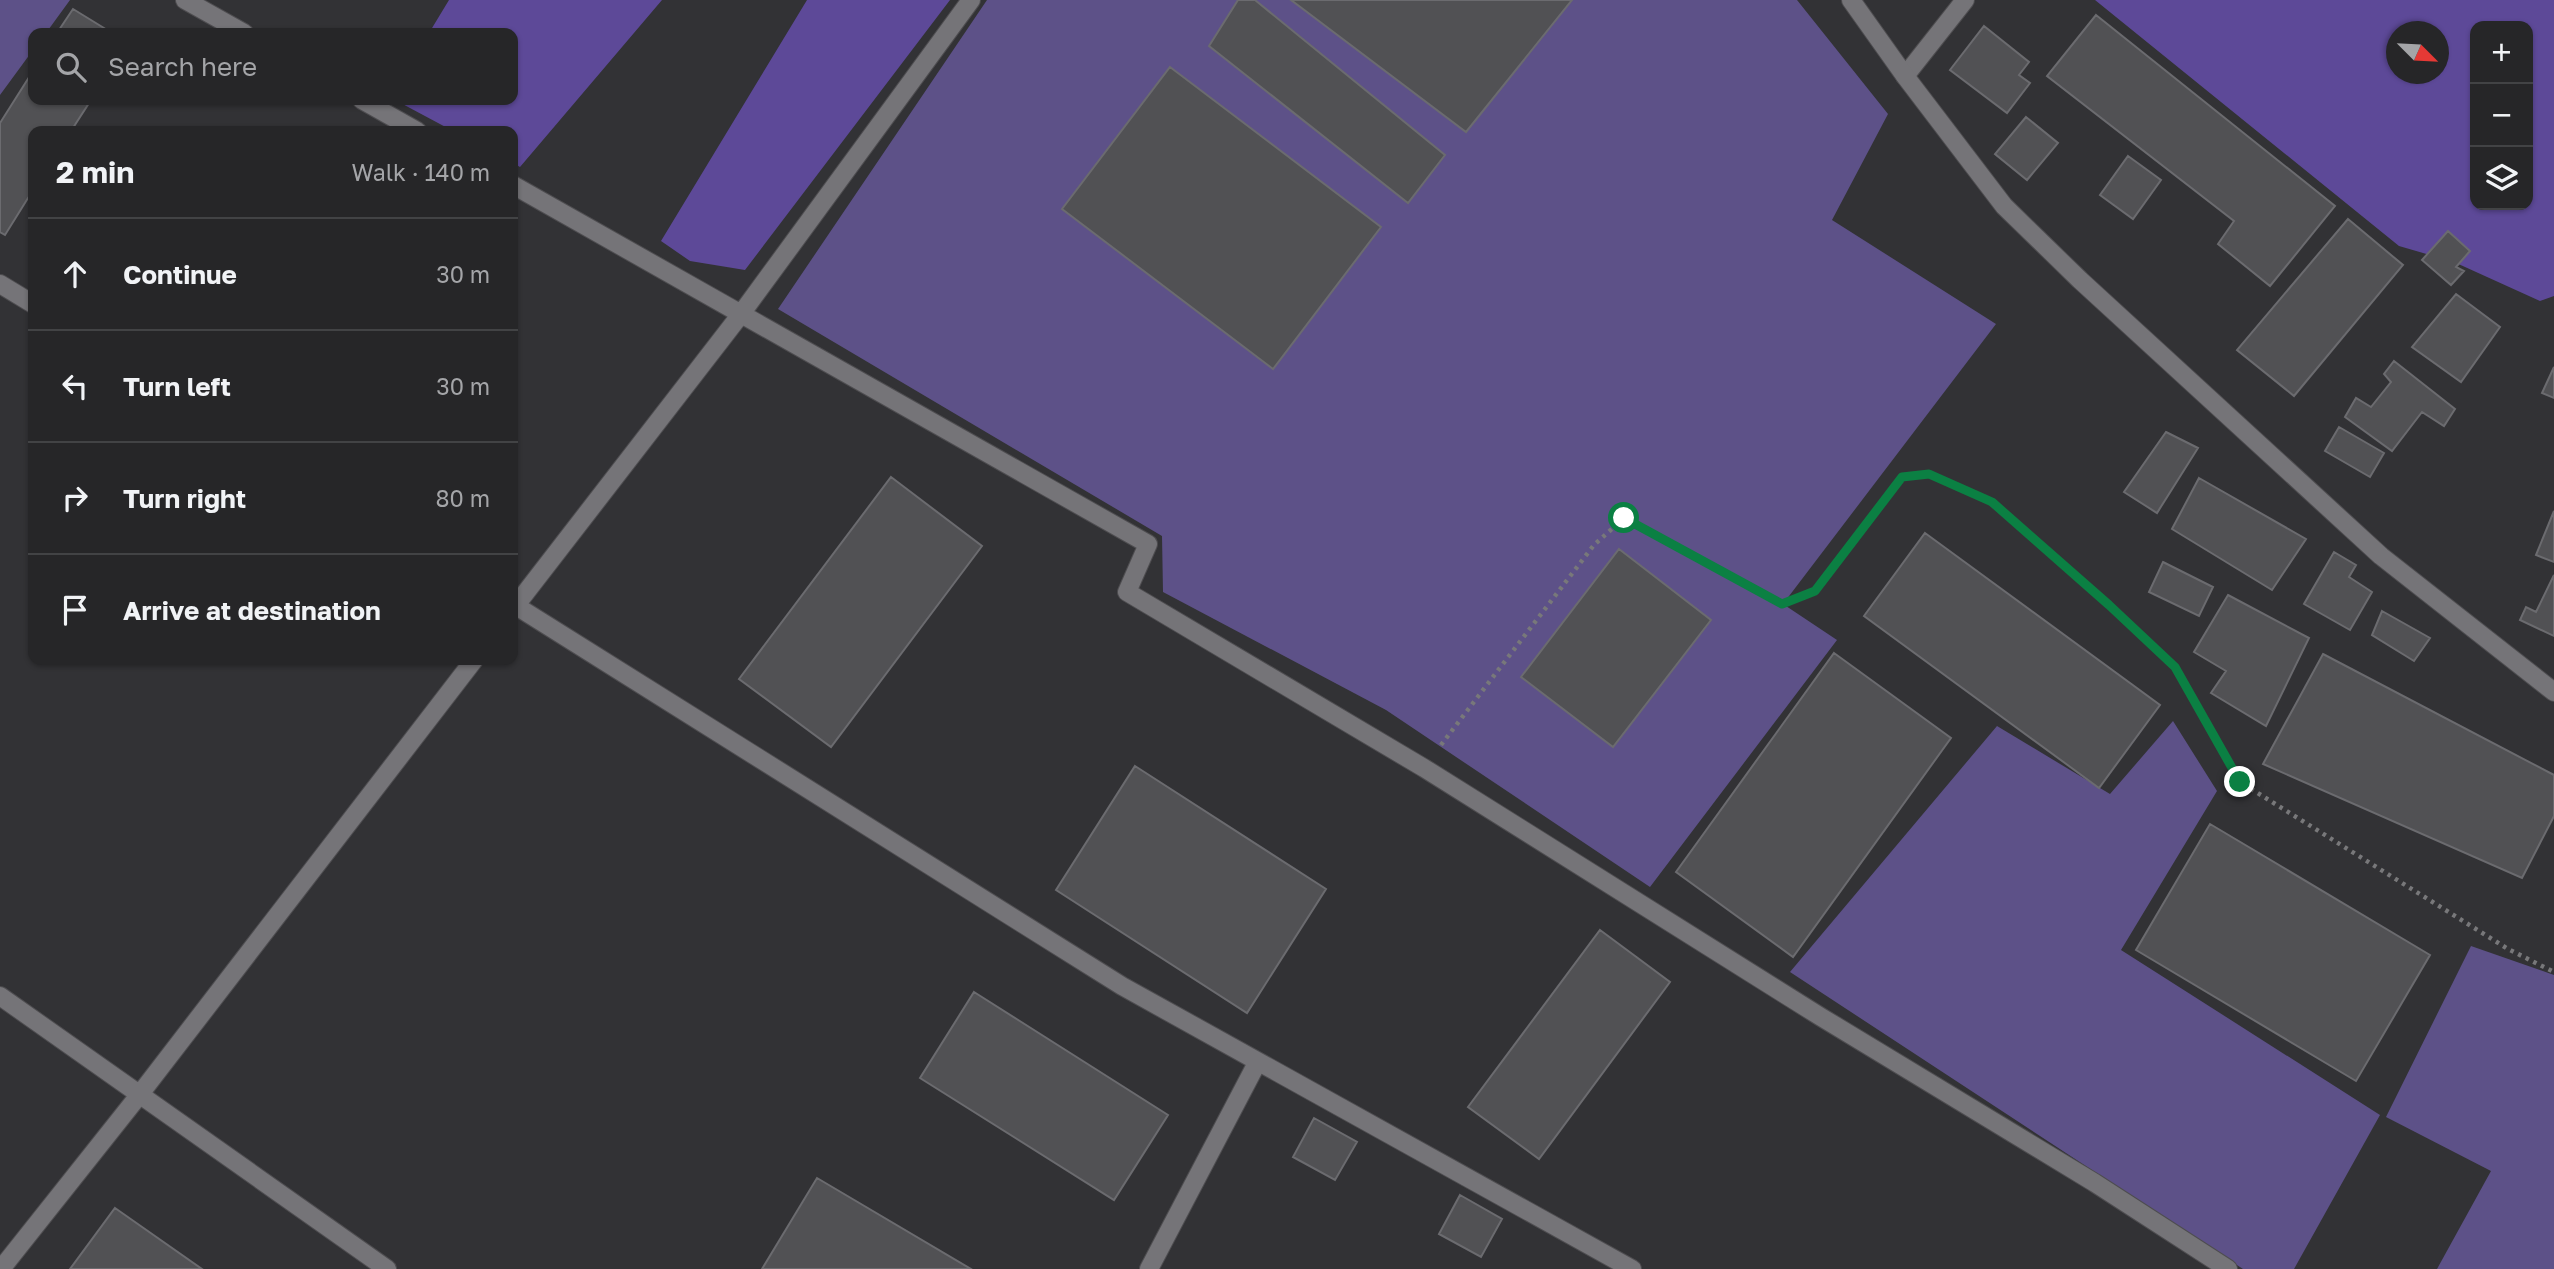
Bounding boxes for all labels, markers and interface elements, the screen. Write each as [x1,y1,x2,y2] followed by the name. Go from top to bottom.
[2386,21,2449,84] north arrow
[2470,21,2533,210] map controls
[2470,21,2533,84] button: +
[28,28,518,105] search box
[52,48,90,86] icon: search
[108,51,257,82] text: Search here
[2470,84,2533,147] button: −
[2470,147,2533,210] button: layers
[56,154,134,190] text: 2 min
[352,158,490,186] text: Walk · 140 m
[56,255,94,293] icon: ahead
[123,259,237,290] text: Continue
[436,260,490,288] text: 30 m
[56,367,94,405] icon: left
[123,371,231,402] text: Turn left
[436,372,490,400] text: 30 m
[56,479,94,517] icon: right
[123,483,246,514] text: Turn right
[436,484,490,512] text: 80 m
[1608,502,1639,533] route start
[56,591,94,629] icon: arrive
[123,595,381,626] text: Arrive at destination
[2224,766,2255,797] route end

